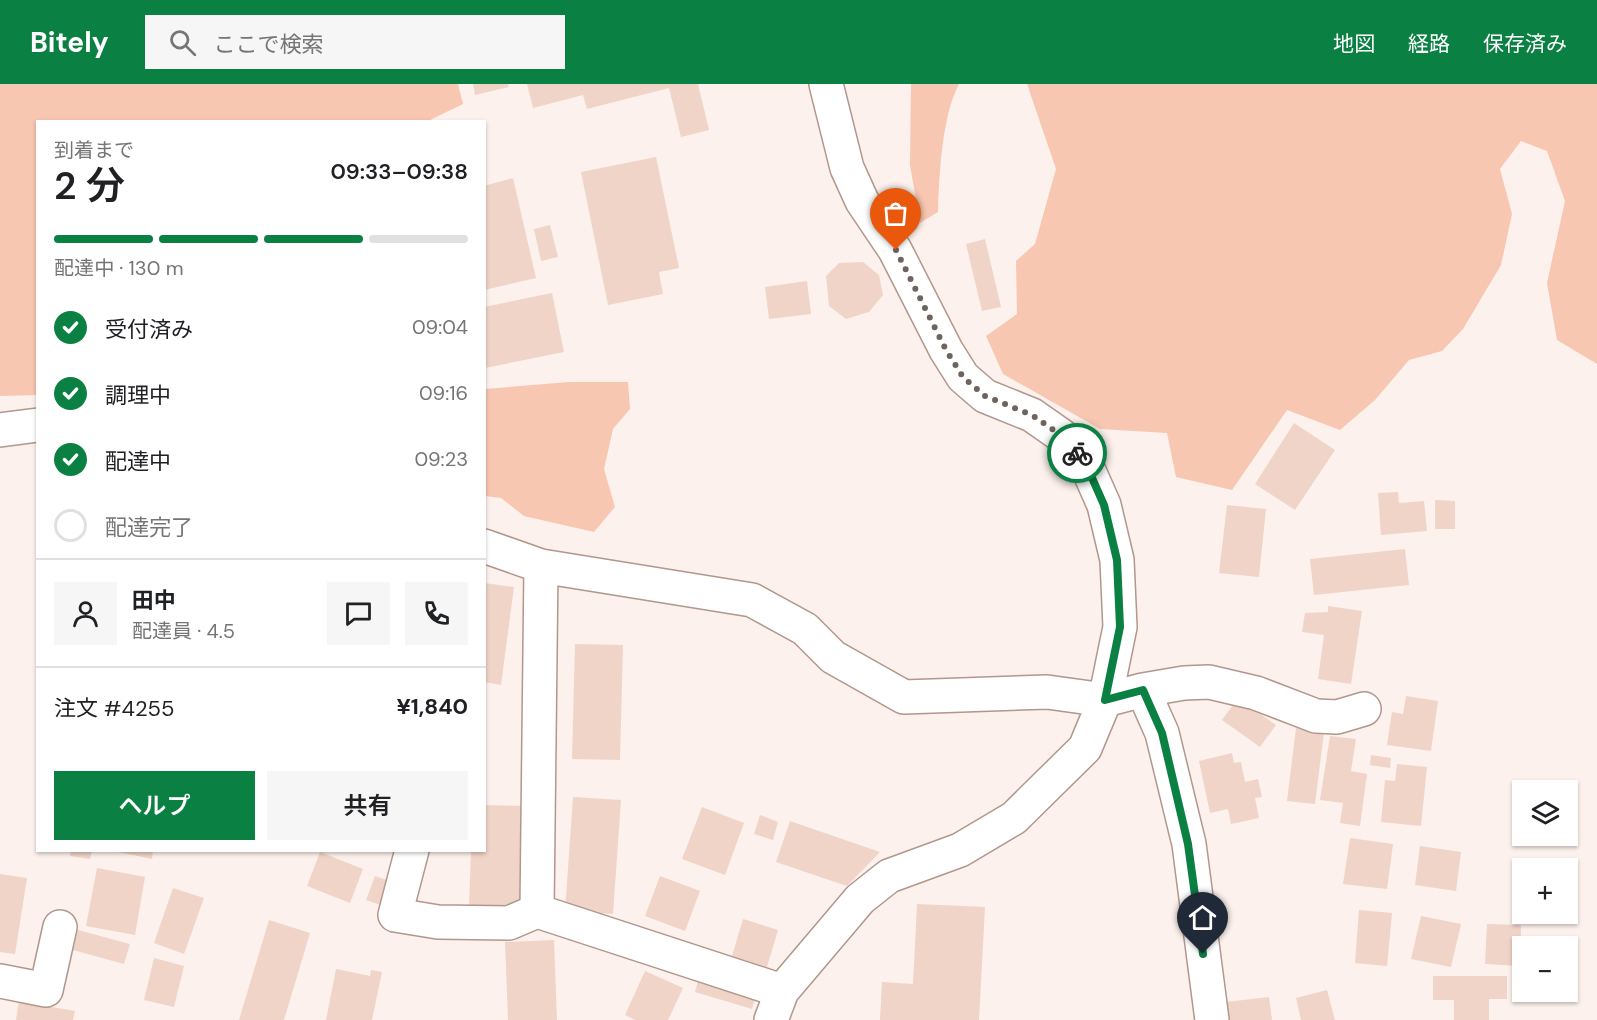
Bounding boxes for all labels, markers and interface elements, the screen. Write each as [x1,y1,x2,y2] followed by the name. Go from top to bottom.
[145,15,565,69] search box
[30,24,109,61] text: Bitely
[166,26,199,59] icon: search
[214,30,324,59] text: ここで検索
[1333,30,1375,58] text: 地図
[1408,30,1450,58] text: 経路
[1483,30,1567,58] text: 保存済み
[54,137,134,163] text: 到着まで
[330,157,468,186] text: 09:33–09:38
[54,160,125,211] text: 2 分
[870,188,921,250] pin
[879,197,912,230] icon: bag
[54,255,183,281] text: 配達中 · 130 m
[54,311,87,344] icon: check
[412,314,468,340] text: 09:04
[105,315,193,344] text: 受付済み
[54,377,87,410] icon: check
[419,380,468,406] text: 09:16
[105,381,171,410] text: 調理中
[1047,423,1107,483] courier
[1061,437,1094,470] icon: bike
[54,443,87,476] icon: check
[414,446,468,472] text: 09:23
[105,447,171,476] text: 配達中
[105,513,193,542] text: 配達完了
[54,582,117,645] button: person
[327,582,390,645] button: chat
[405,582,468,645] button: phone
[132,586,176,615] text: 田中
[132,618,235,644] text: 配達員 · 4.5
[397,692,468,721] text: ¥1,840
[54,694,174,723] text: 注文 #4255
[54,771,255,840] button: ヘルプ
[267,771,468,840] button: 共有
[1512,780,1578,1002] map controls
[1512,780,1578,846] button: layers
[1512,858,1578,924] button: +
[1177,892,1228,954] pin
[1186,901,1219,934] icon: home
[1512,936,1578,1002] button: −

